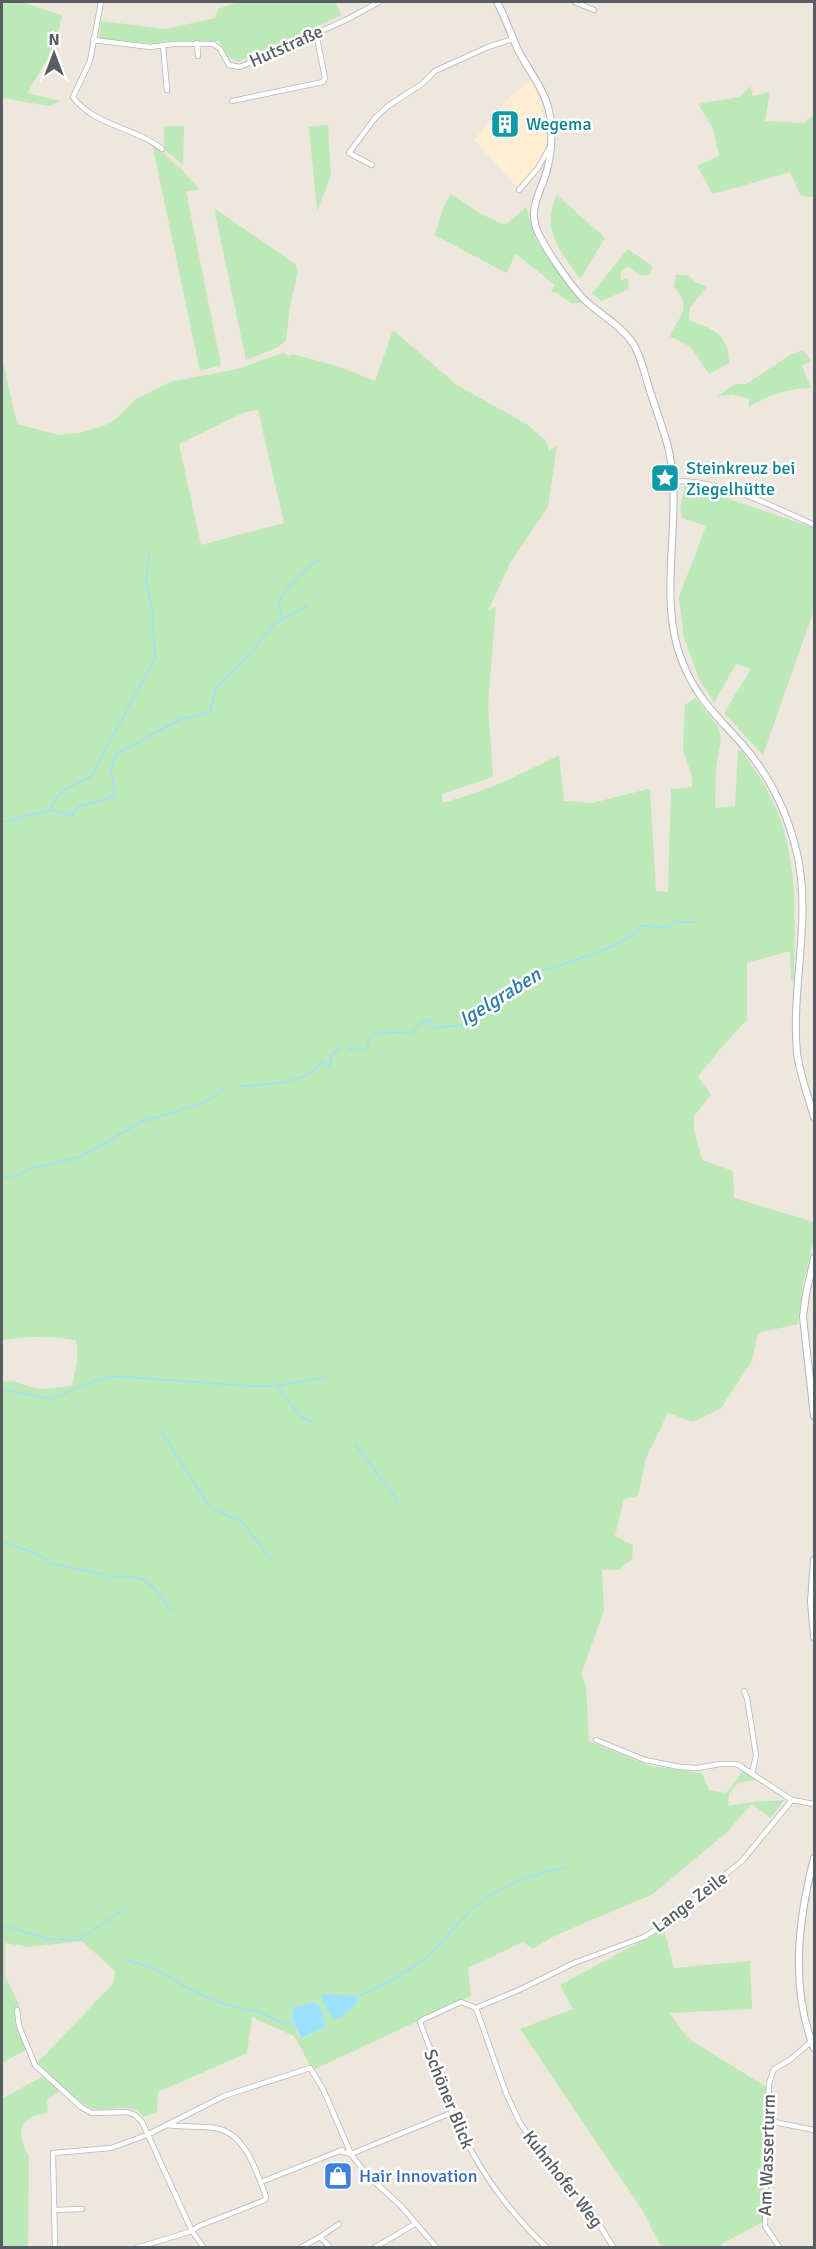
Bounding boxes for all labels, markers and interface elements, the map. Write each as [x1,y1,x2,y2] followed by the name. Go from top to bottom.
[246,20,326,72] street label: Hutstraße
[24,24,84,84] north arrow
[48,30,60,50] text: N
[489,108,521,140] building icon: Wegema
[526,113,592,135] place label: Wegema
[686,457,795,500] place label: Steinkreuz bei Ziegelhütte
[649,462,681,494] place icon: Steinkreuz bei Ziegelhütte
[455,962,546,1032] water label: Igelgraben
[648,1867,732,1937] street label: Lange Zeile
[419,2046,479,2152] street label: Schöner Blick
[754,2094,780,2216] street label: Am Wasserturm
[518,2126,608,2232] street label: Kuhnhofer Weg
[322,2160,354,2192] shop icon: Hair Innovation
[359,2165,477,2187] place label: Hair Innovation

